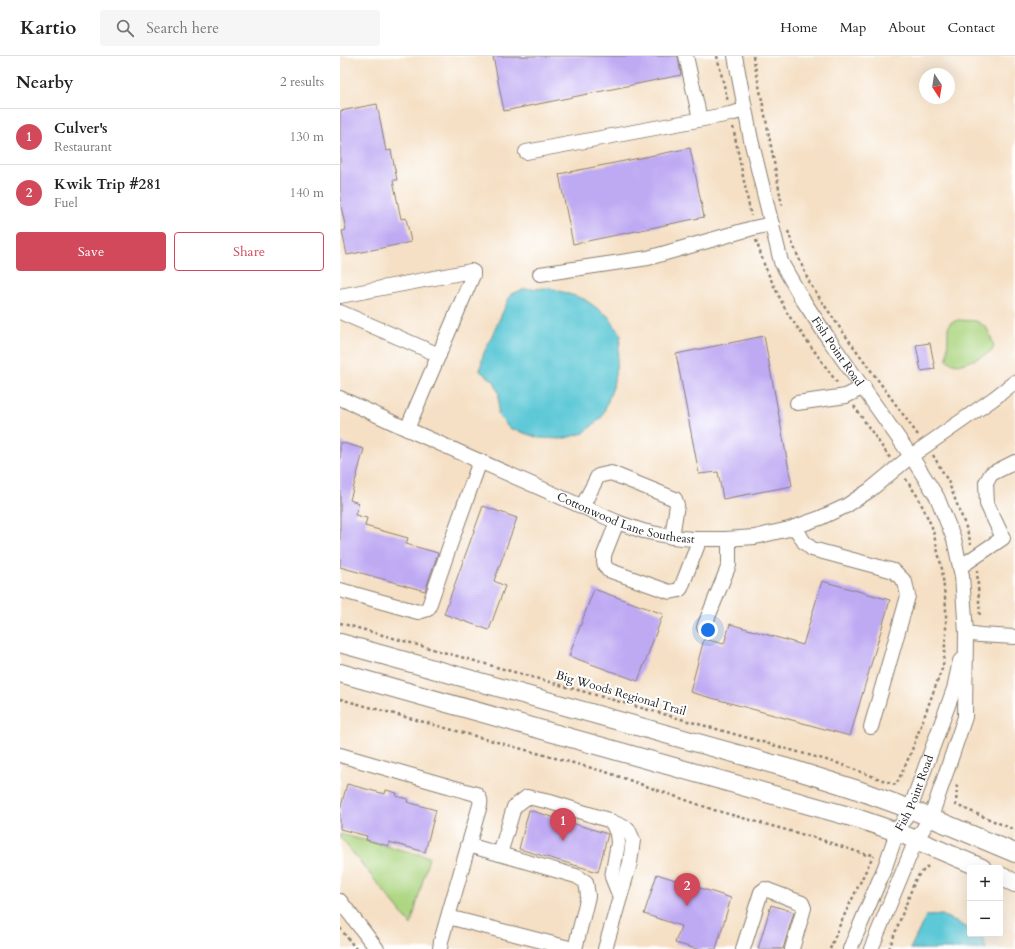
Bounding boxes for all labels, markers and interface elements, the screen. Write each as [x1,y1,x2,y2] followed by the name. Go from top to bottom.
[100,10,380,46] search box
[20,15,76,41] text: Kartio
[114,17,136,39] icon: search
[146,18,219,38] text: Search here
[780,18,818,37] text: Home
[840,18,866,37] text: Map
[888,18,925,37] text: About
[947,18,995,37] text: Contact
[919,68,955,104] north arrow
[16,71,73,94] text: Nearby
[280,73,324,91] text: 2 results
[54,118,108,138] text: Culver's
[26,128,32,146] text: 1
[290,128,324,146] text: 130 m
[54,138,112,156] text: Restaurant
[54,174,162,194] text: Kwik Trip #281
[26,184,32,202] text: 2
[290,184,324,202] text: 140 m
[54,194,78,212] text: Fuel
[16,232,166,271] button: Save
[174,232,324,271] button: Share
[808,313,868,390] street label: Fish Point Road
[554,488,696,547] street label: Cottonwood Lane Southeast
[698,620,718,640] your location
[554,667,688,719] street label: Big Woods Regional Trail
[891,752,937,834] street label: Fish Point Road
[550,808,576,841] pin: 1
[967,865,1003,937] map controls
[967,865,1003,901] button: +
[674,873,700,906] pin: 2
[967,901,1003,937] button: −

